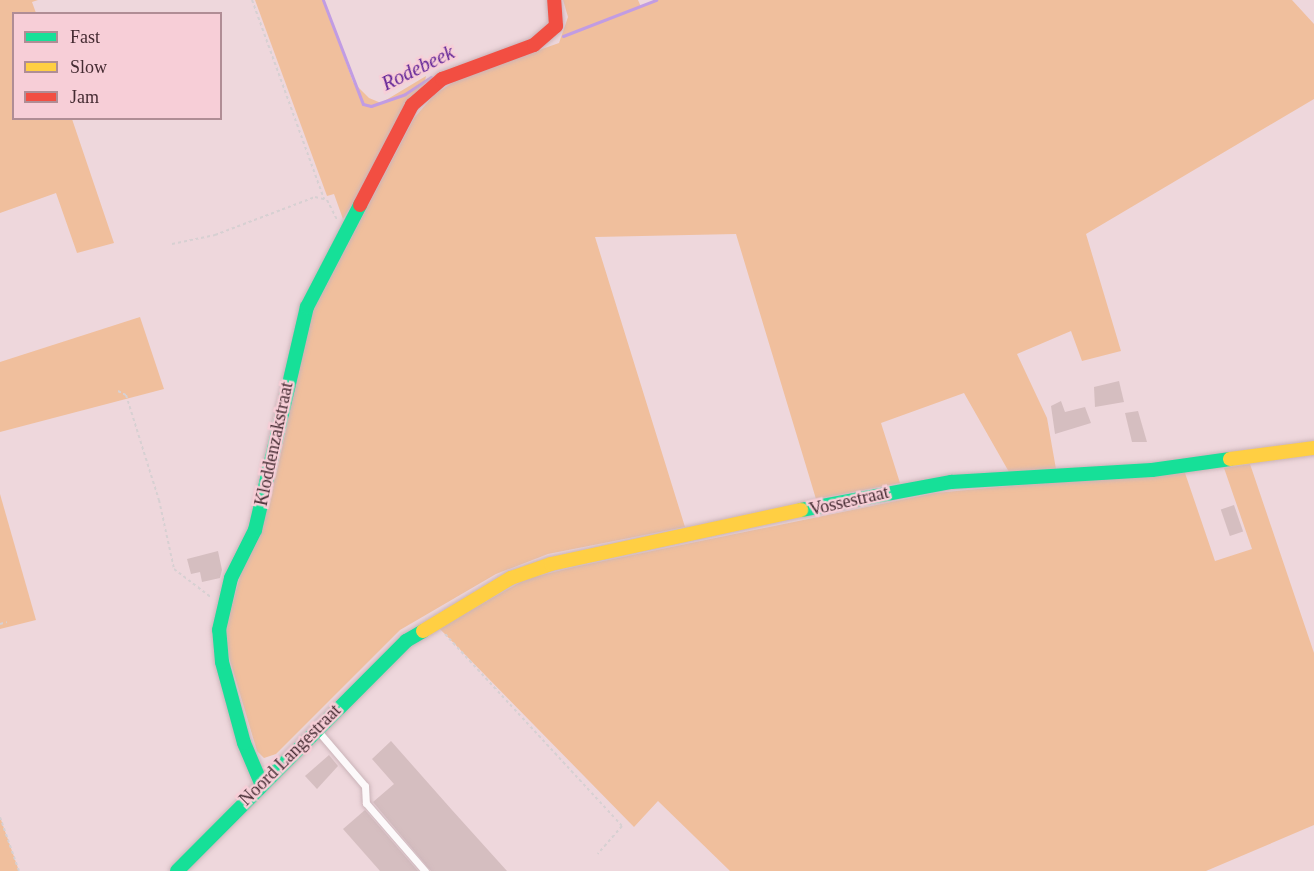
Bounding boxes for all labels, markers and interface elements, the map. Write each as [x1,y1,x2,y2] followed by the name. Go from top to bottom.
[12,12,222,120] legend
[70,27,100,47] text: Fast
[378,40,458,96] water label: Rodebeek
[70,57,107,77] text: Slow
[70,87,99,107] text: Jam
[250,380,298,508] street label: Kloddenzakstraat
[807,481,891,521] street label: Vossestraat
[235,700,345,810] street label: Noord Langestraat

